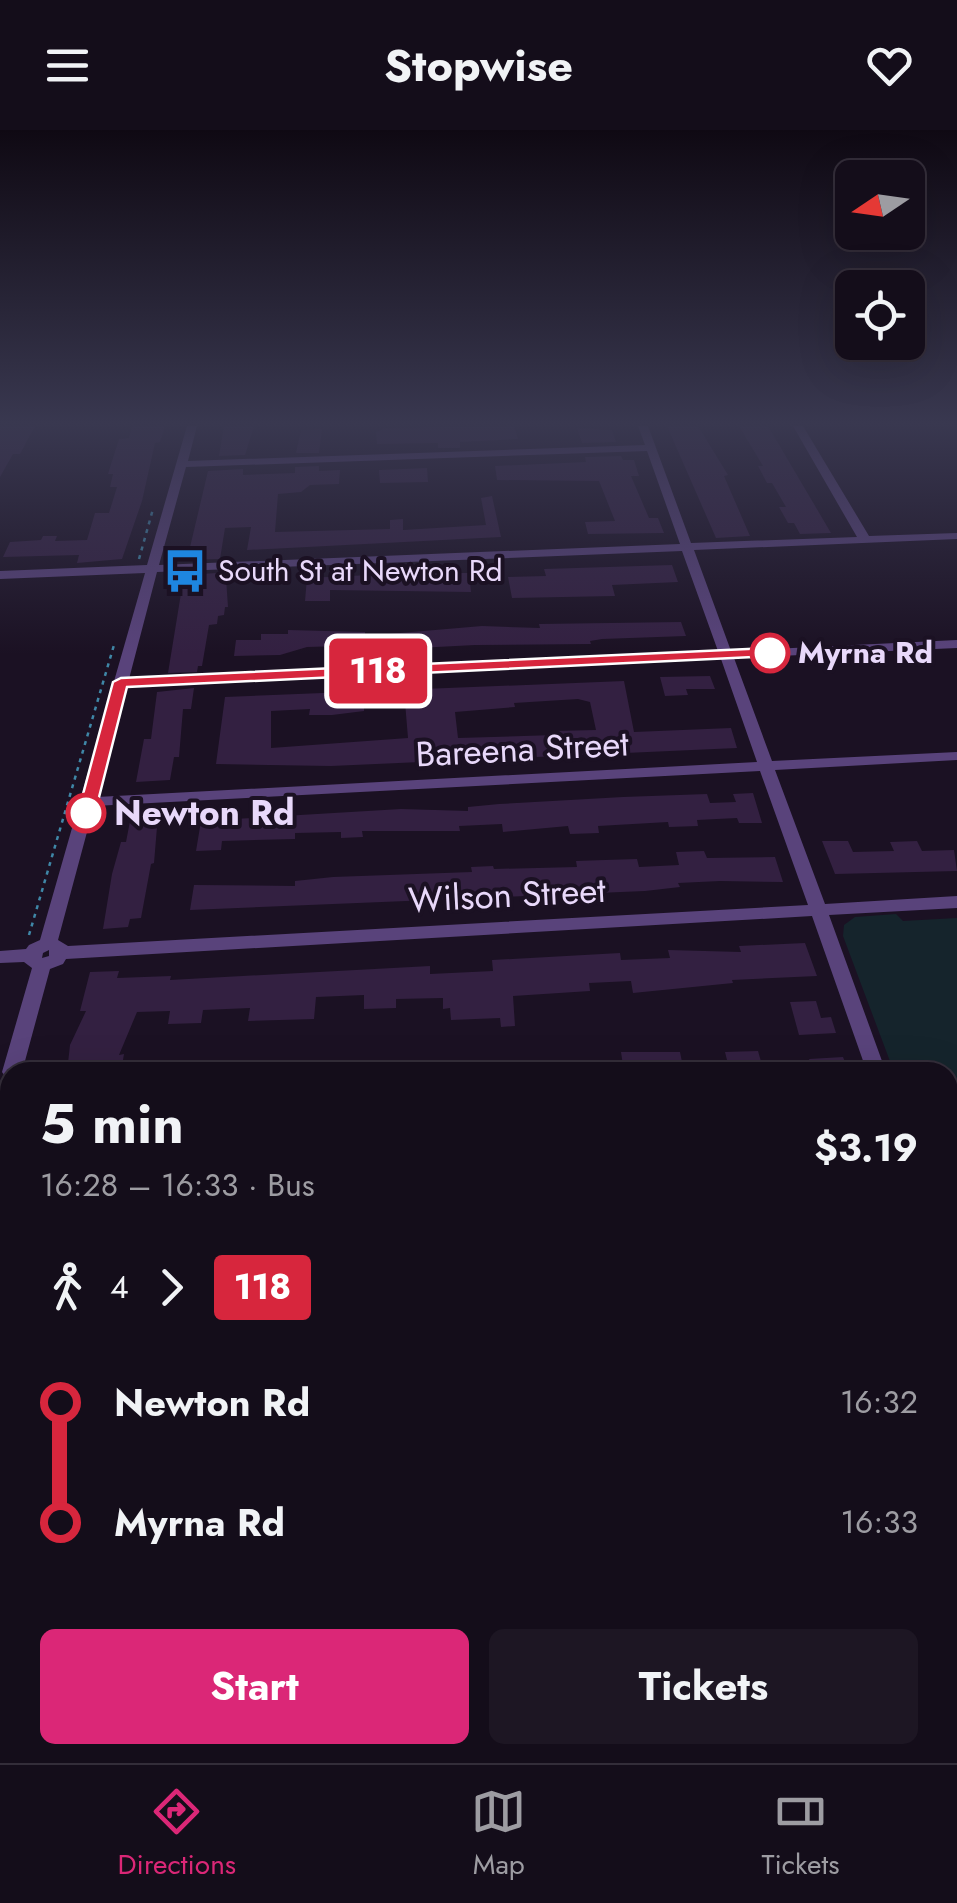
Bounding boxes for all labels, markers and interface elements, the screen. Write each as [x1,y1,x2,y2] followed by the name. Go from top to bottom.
[384,33,573,98] text: Stopwise
[40,38,95,93] icon: menu
[862,38,917,93] icon: heart
[835,160,925,250] north arrow
[835,160,925,360] map controls
[835,270,925,360] button: locate
[161,547,209,595] bus stop icon: South St at Newton Rd
[218,549,503,592] place label: South St at Newton Rd
[798,631,933,674] place label: Myrna Rd
[751,634,789,672] marker: Myrna Rd
[320,638,436,704] line badge: 118
[349,646,407,696] text: 118
[414,718,630,780] street label: Bareena Street
[114,788,295,838] place label: Newton Rd
[67,794,105,832] marker: Newton Rd
[407,865,607,925] street label: Wilson Street
[40,1084,184,1164] text: 5 min
[814,1120,918,1175] text: $3.19
[40,1162,315,1208] text: 16:28 – 16:33 · Bus
[40,1260,95,1315] icon: walk
[144,1260,199,1315] icon: forward
[234,1262,291,1312] text: 118
[110,1264,129,1310] text: 4
[114,1375,310,1430] text: Newton Rd
[840,1379,918,1425] text: 16:32
[114,1495,285,1550] text: Myrna Rd
[841,1499,918,1545] text: 16:33
[40,1629,469,1744] button: Start
[489,1629,918,1744] button: Tickets
[118,1784,236,1885] tab: Directions
[471,1784,526,1885] tab: Map
[761,1784,839,1885] tab: Tickets

